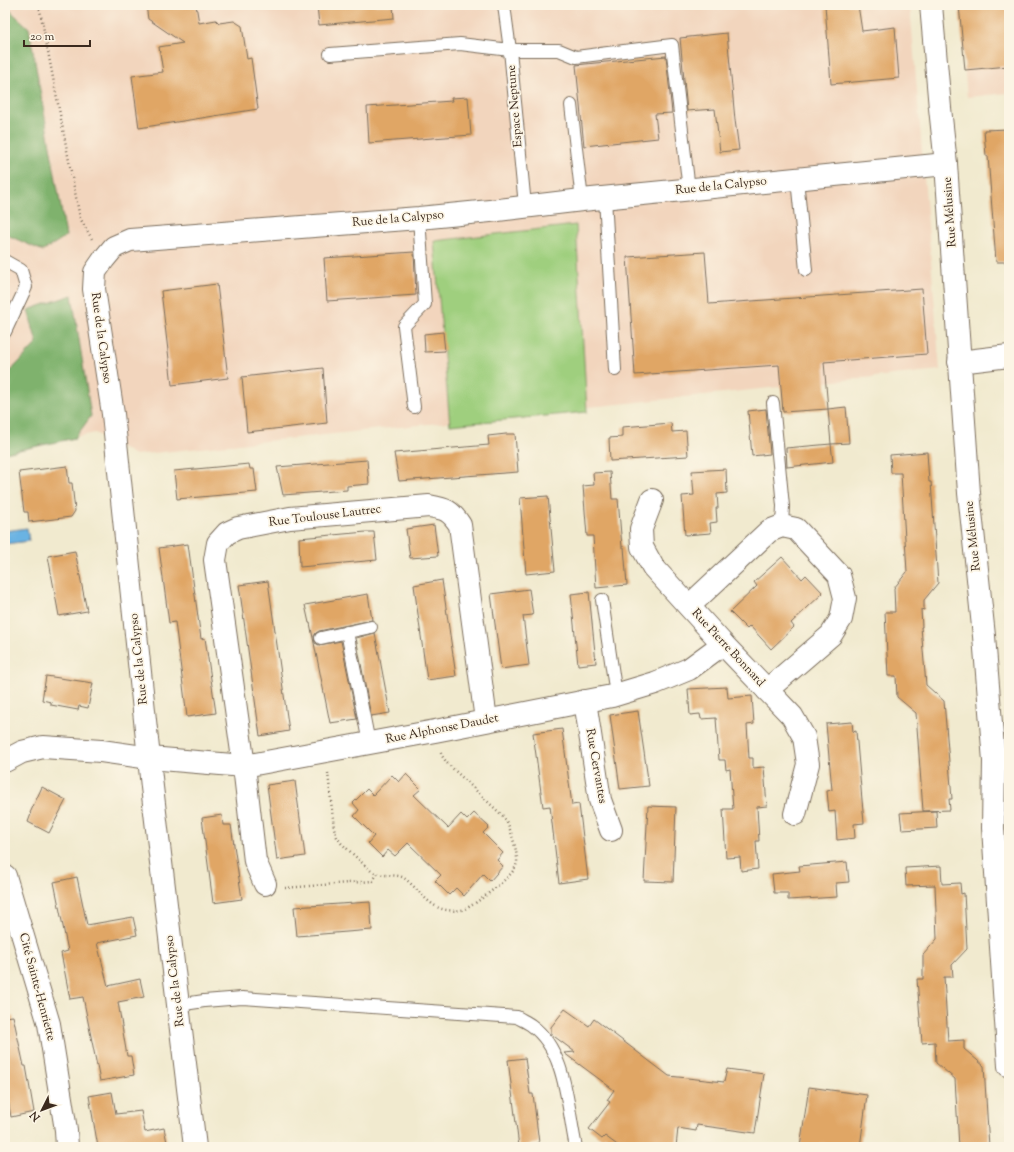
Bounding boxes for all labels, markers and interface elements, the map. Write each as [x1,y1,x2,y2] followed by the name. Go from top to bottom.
[24,22,90,48] scale bar
[30,28,55,46] text: 20 m
[502,64,528,148] street label: Espace Neptune
[674,172,768,200] street label: Rue de la Calypso
[939,176,961,248] street label: Rue Mélusine
[352,206,445,232] street label: Rue de la Calypso
[86,291,116,385] street label: Rue de la Calypso
[268,500,383,532] street label: Rue Toulouse Lautrec
[960,500,986,572] street label: Rue Mélusine
[687,605,769,691] street label: Rue Pierre Bonnard
[125,612,153,706] street label: Rue de la Calypso
[384,709,500,749] street label: Rue Alphonse Daudet
[581,727,612,805] street label: Rue Cervantes
[14,931,60,1043] street label: Cité Sainte-Henriette
[160,934,190,1028] street label: Rue de la Calypso
[22,1090,62,1130] north arrow
[26,1107,45,1125] text: N

